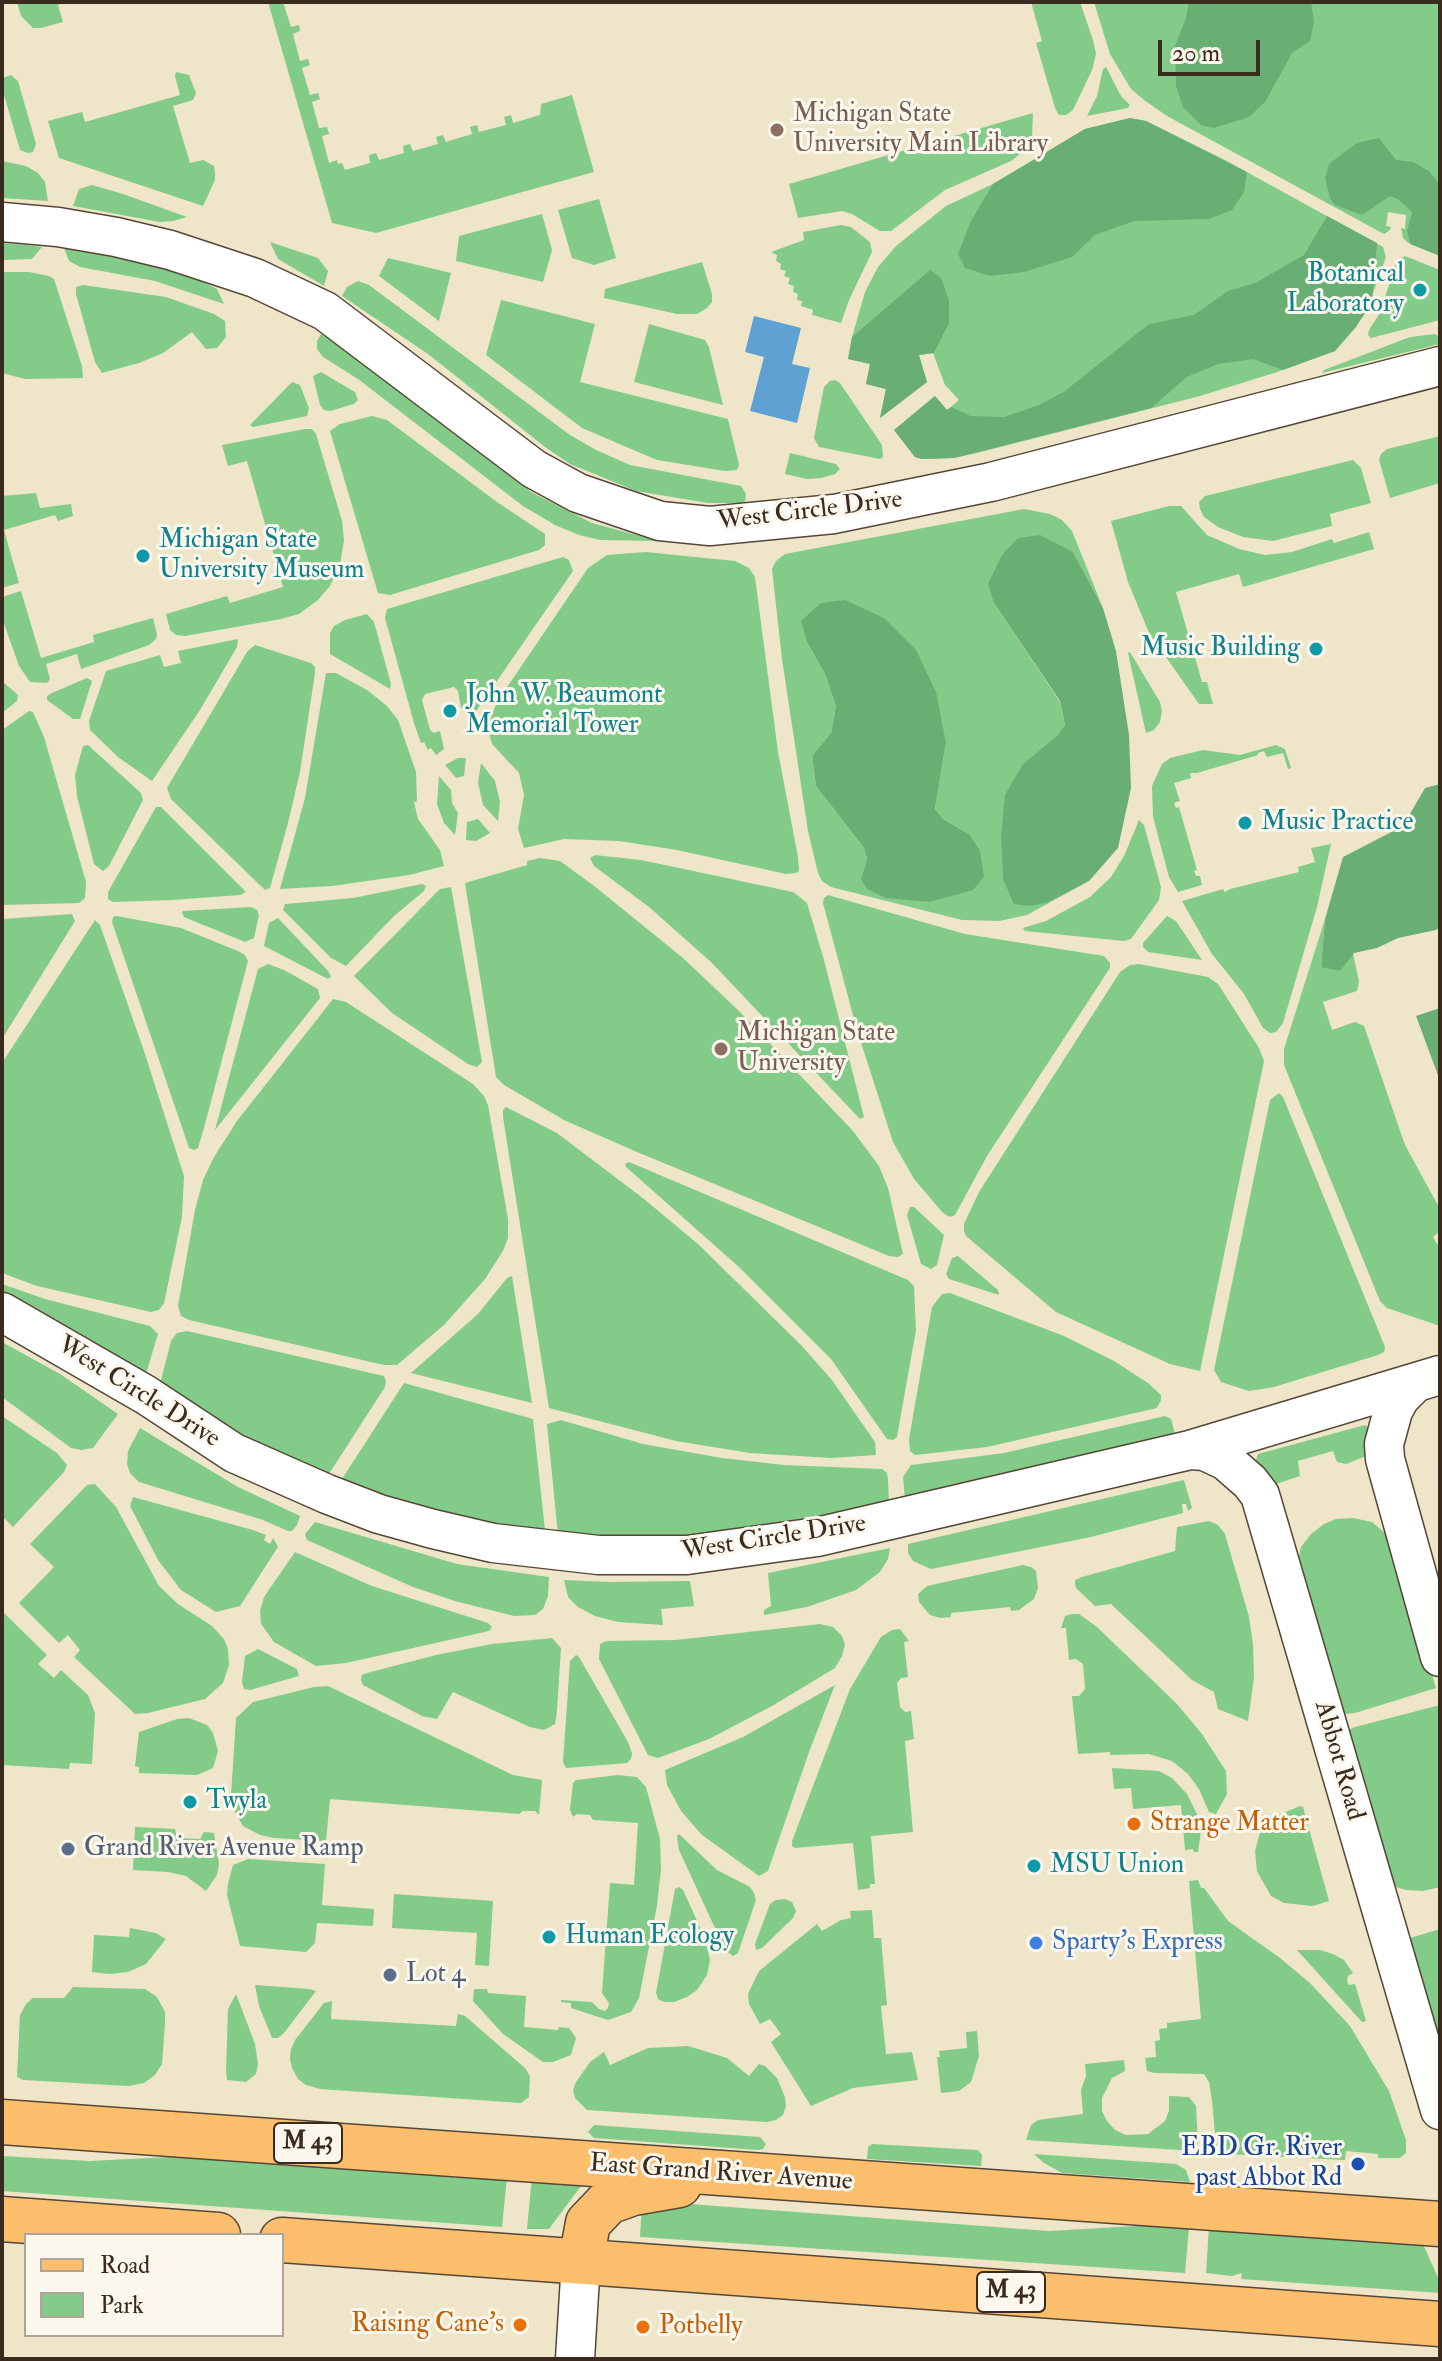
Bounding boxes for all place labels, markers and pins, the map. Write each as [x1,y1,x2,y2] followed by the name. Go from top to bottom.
[793,99,1048,160] place label: Michigan State University Main Library
[768,121,786,139] marker: Michigan State University Main Library
[1287,259,1404,320] place label: Botanical Laboratory
[1411,281,1429,299] marker: Botanical Laboratory
[159,525,365,586] place label: Michigan State University Museum
[134,547,152,565] marker: Michigan State University Museum
[1140,633,1300,665] place label: Music Building
[1307,640,1325,658] marker: Music Building
[466,680,662,742] place label: John W. Beaumont Memorial Tower
[441,702,459,720] marker: John W. Beaumont Memorial Tower
[1261,807,1413,839] place label: Music Practice
[1236,814,1254,832] marker: Music Practice
[737,1018,895,1080] place label: Michigan State University
[712,1040,730,1058] marker: Michigan State University
[206,1786,267,1818] place label: Twyla
[181,1793,199,1811] marker: Twyla
[1150,1808,1309,1840] place label: Strange Matter
[1125,1815,1143,1833] marker: Strange Matter
[84,1833,364,1865] place label: Grand River Avenue Ramp
[59,1840,77,1858] marker: Grand River Avenue Ramp
[1050,1850,1184,1882] place label: MSU Union
[1025,1857,1043,1875] marker: MSU Union
[565,1921,734,1953] place label: Human Ecology
[1052,1927,1223,1959] place label: Sparty's Express
[540,1928,558,1946] marker: Human Ecology
[1027,1934,1045,1952] marker: Sparty's Express
[406,1959,465,1991] place label: Lot 4
[381,1966,399,1984] marker: Lot 4
[1181,2133,1342,2194] place label: EBD Gr. River past Abbot Rd
[1349,2155,1367,2173] marker: EBD Gr. River past Abbot Rd
[351,2309,504,2341] place label: Raising Cane's
[659,2311,743,2343] place label: Potbelly
[511,2316,529,2334] marker: Raising Cane's
[634,2318,652,2336] marker: Potbelly

